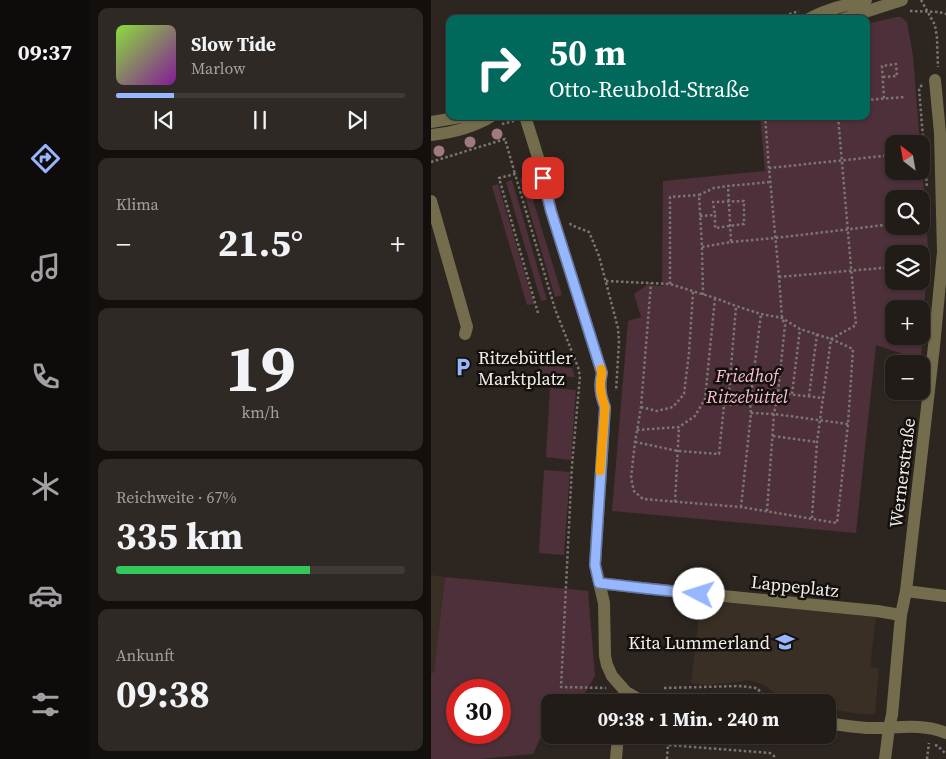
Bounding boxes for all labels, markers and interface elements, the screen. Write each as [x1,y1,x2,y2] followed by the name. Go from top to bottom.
[549,29,626,77] text: 50 m
[191,31,276,57] text: Slow Tide
[466,35,531,100] icon: right
[18,37,72,67] text: 09:37
[191,57,246,79] text: Marlow
[549,74,750,104] text: Otto-Reubold-Straße
[150,106,178,134] icon: previous
[246,106,274,134] icon: pause
[343,106,371,134] icon: next
[885,135,930,180] north arrow
[885,135,930,400] map controls
[28,141,63,176] icon: directions
[522,157,564,199] pin
[529,164,557,192] icon: arrive
[885,190,930,235] button: search
[116,193,159,215] text: Klima
[218,217,303,269] text: 21.5°
[116,225,131,263] text: −
[390,225,405,263] text: +
[885,245,930,290] button: layers
[28,250,63,285] icon: music
[885,300,930,345] button: +
[225,324,296,413] text: 19
[478,345,573,391] place label: Ritzebüttler Marktplatz
[885,355,930,400] button: −
[452,356,474,378] parking icon: Ritzebüttler Marktplatz
[28,359,63,394] icon: phone
[705,363,788,409] park label: Friedhof Ritzebüttel
[241,401,280,423] text: km/h
[883,417,921,529] street label: Wernerstraße
[28,469,63,504] icon: climate
[116,486,236,508] text: Reichweite · 67%
[116,510,243,562] text: 335 km
[672,567,724,619] position arrow
[750,569,840,603] street label: Lappeplatz
[28,578,63,613] icon: car
[628,630,770,655] place label: Kita Lummerland
[774,631,796,653] school or university icon: Kita Lummerland
[116,644,174,666] text: Ankunft
[116,668,210,720] text: 09:38
[446,679,511,744] speed limit sign: 30
[28,687,63,722] icon: filters
[598,706,779,732] text: 09:38 · 1 Min. · 240 m

